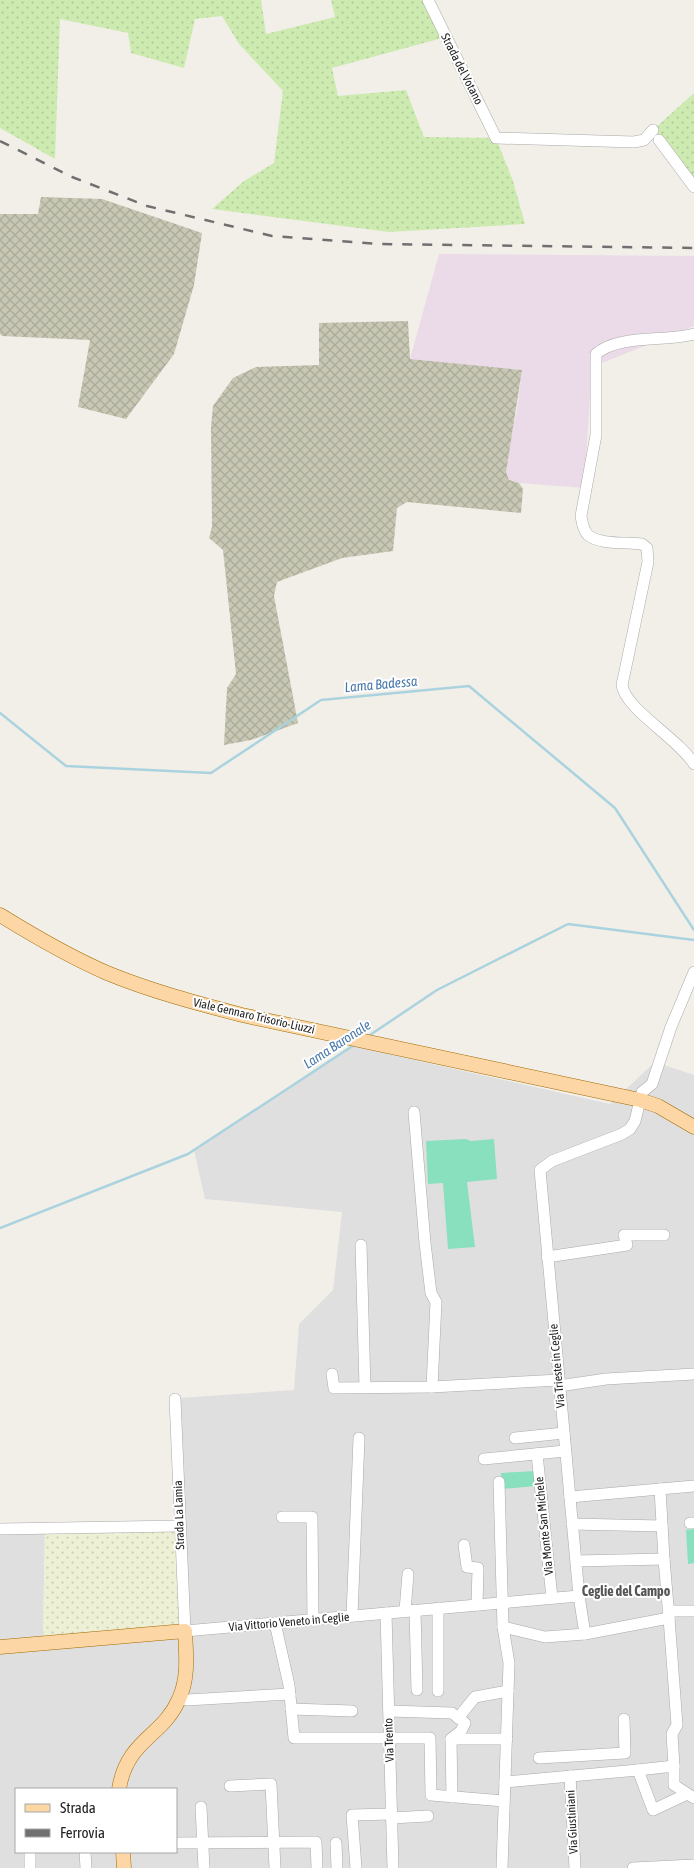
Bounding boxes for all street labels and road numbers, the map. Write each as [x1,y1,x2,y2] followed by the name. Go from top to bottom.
[438,31,486,107] street label: Strada del Votano
[192,995,316,1037] street label: Viale Gennaro Trisorio-Liuzzi
[546,1323,568,1409] street label: Via Trieste in Ceglie
[532,1476,556,1576] street label: Via Monte San Michele
[171,1480,187,1550] street label: Strada La Lamia
[228,1610,350,1634] street label: Via Vittorio Veneto in Ceglie
[381,1717,397,1762] street label: Via Trento
[563,1790,581,1854] street label: Via Giustiniani

